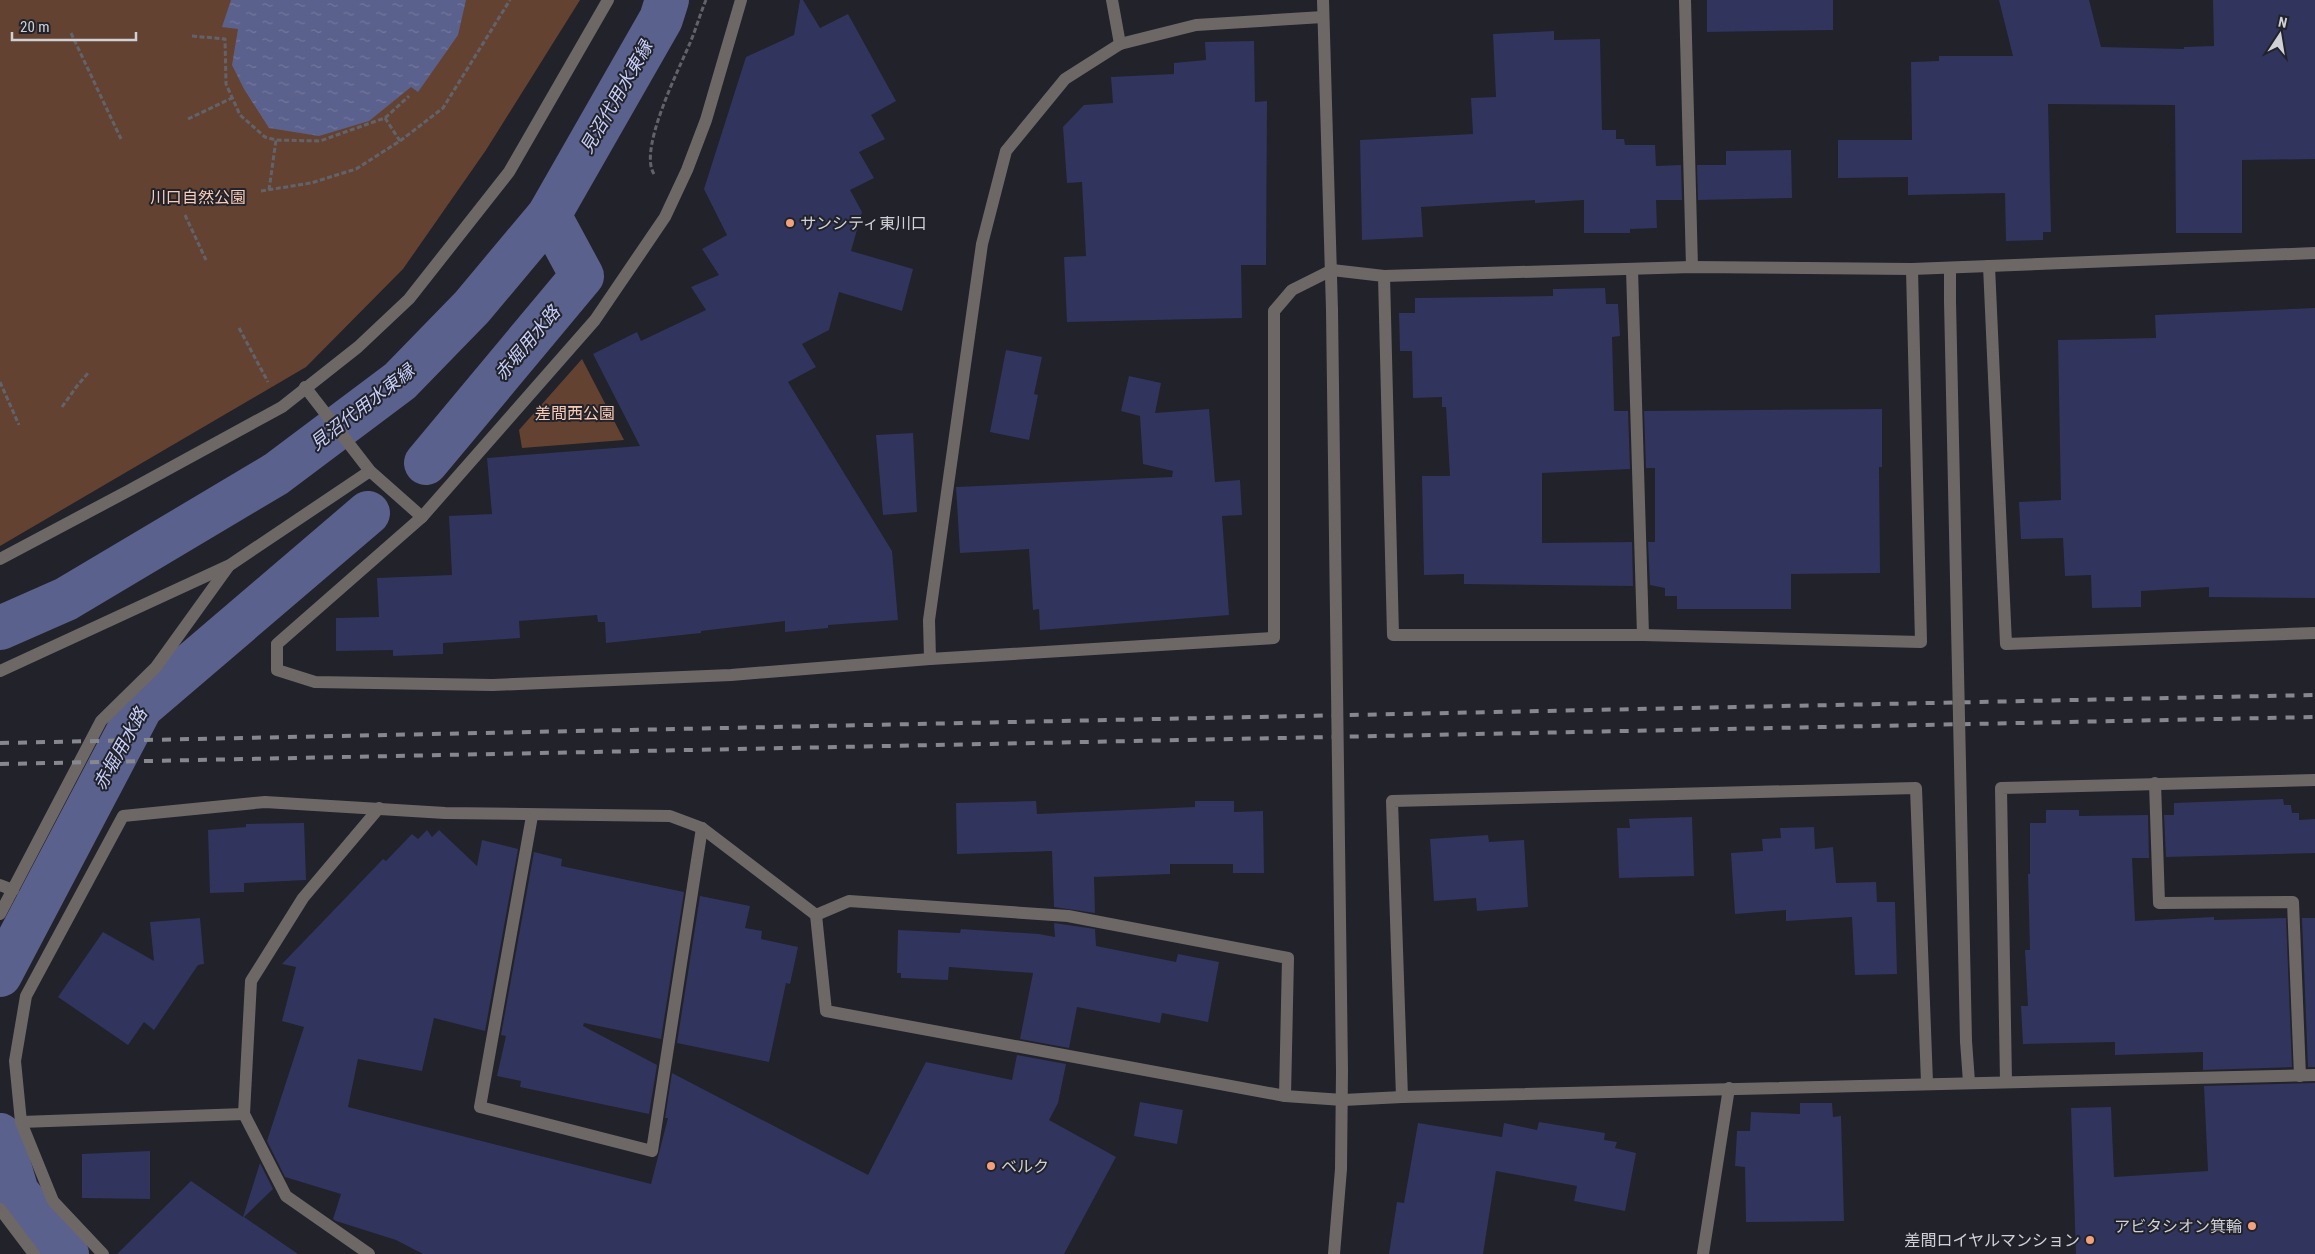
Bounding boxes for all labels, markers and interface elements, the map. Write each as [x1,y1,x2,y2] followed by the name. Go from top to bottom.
[12,10,136,42] scale bar
[2255,10,2305,60] north arrow
[2277,14,2289,31] text: N
[20,18,50,36] text: 20 m
[575,35,658,157] water label: 見沼代用水東縁
[150,188,246,207] park label: 川口自然公園
[800,214,927,233] place label: サンシティ東川口
[784,217,796,229] marker: サンシティ東川口
[490,300,565,384] water label: 赤堀用水路
[306,359,420,454] water label: 見沼代用水東縁
[535,404,615,423] park label: 差間西公園
[89,703,152,793] water label: 赤堀用水路
[1001,1157,1049,1176] place label: ベルク
[985,1160,997,1172] marker: ベルク
[2114,1217,2242,1236] place label: アビタシオン箕輪
[2246,1220,2258,1232] marker: アビタシオン箕輪
[1904,1231,2080,1250] place label: 差間ロイヤルマンション
[2084,1234,2096,1246] marker: 差間ロイヤルマンション

